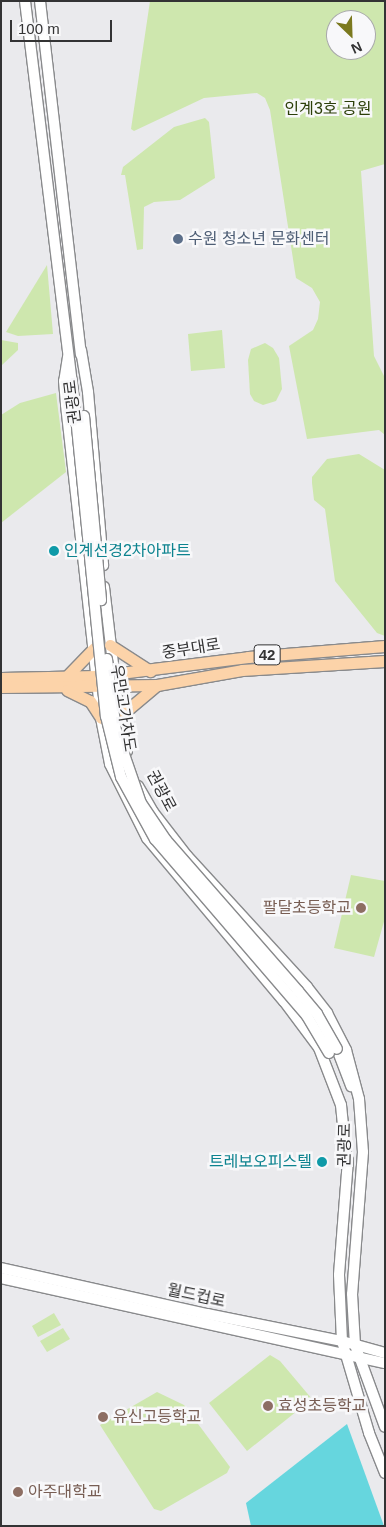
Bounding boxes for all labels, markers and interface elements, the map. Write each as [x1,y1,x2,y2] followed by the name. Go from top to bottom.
[12,10,115,42] scale bar
[326,10,376,60] north arrow
[18,20,60,37] text: 100 m
[349,38,365,57] text: N
[285,99,371,119] park label: 인계3호 공원
[188,229,329,249] place label: 수원 청소년 문화센터
[172,233,184,245] marker: 수원 청소년 문화센터
[61,379,85,425] street label: 권광로
[64,541,191,561] place label: 인계선경2차아파트
[48,545,60,557] marker: 인계선경2차아파트
[160,635,222,663] street label: 중부대로
[253,642,281,668] road number: 42
[107,663,139,753] street label: 우만고가차도
[142,767,180,815] street label: 권광로
[263,898,351,918] place label: 팔달초등학교
[355,902,367,914] marker: 팔달초등학교
[335,1123,355,1167] street label: 권광로
[209,1152,312,1172] place label: 트레보오피스텔
[316,1156,328,1168] marker: 트레보오피스텔
[165,1280,227,1312] street label: 월드컵로
[278,1396,366,1416] place label: 효성초등학교
[262,1400,274,1412] marker: 효성초등학교
[113,1407,201,1427] place label: 유신고등학교
[97,1411,109,1423] marker: 유신고등학교
[28,1482,102,1502] place label: 아주대학교
[12,1486,24,1498] marker: 아주대학교

